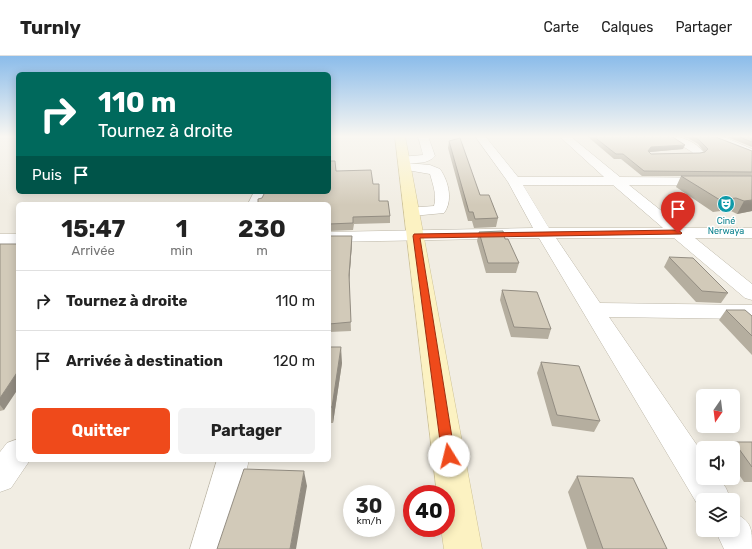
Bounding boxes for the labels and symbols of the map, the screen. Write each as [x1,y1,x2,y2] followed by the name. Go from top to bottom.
[661,192,695,233] pin
[716,194,736,214] theatre icon: Ciné Nerwaya
[708,216,744,236] place label: Ciné Nerwaya
[696,389,740,433] north arrow
[428,435,470,477] position arrow
[403,485,455,537] speed limit sign: 40

